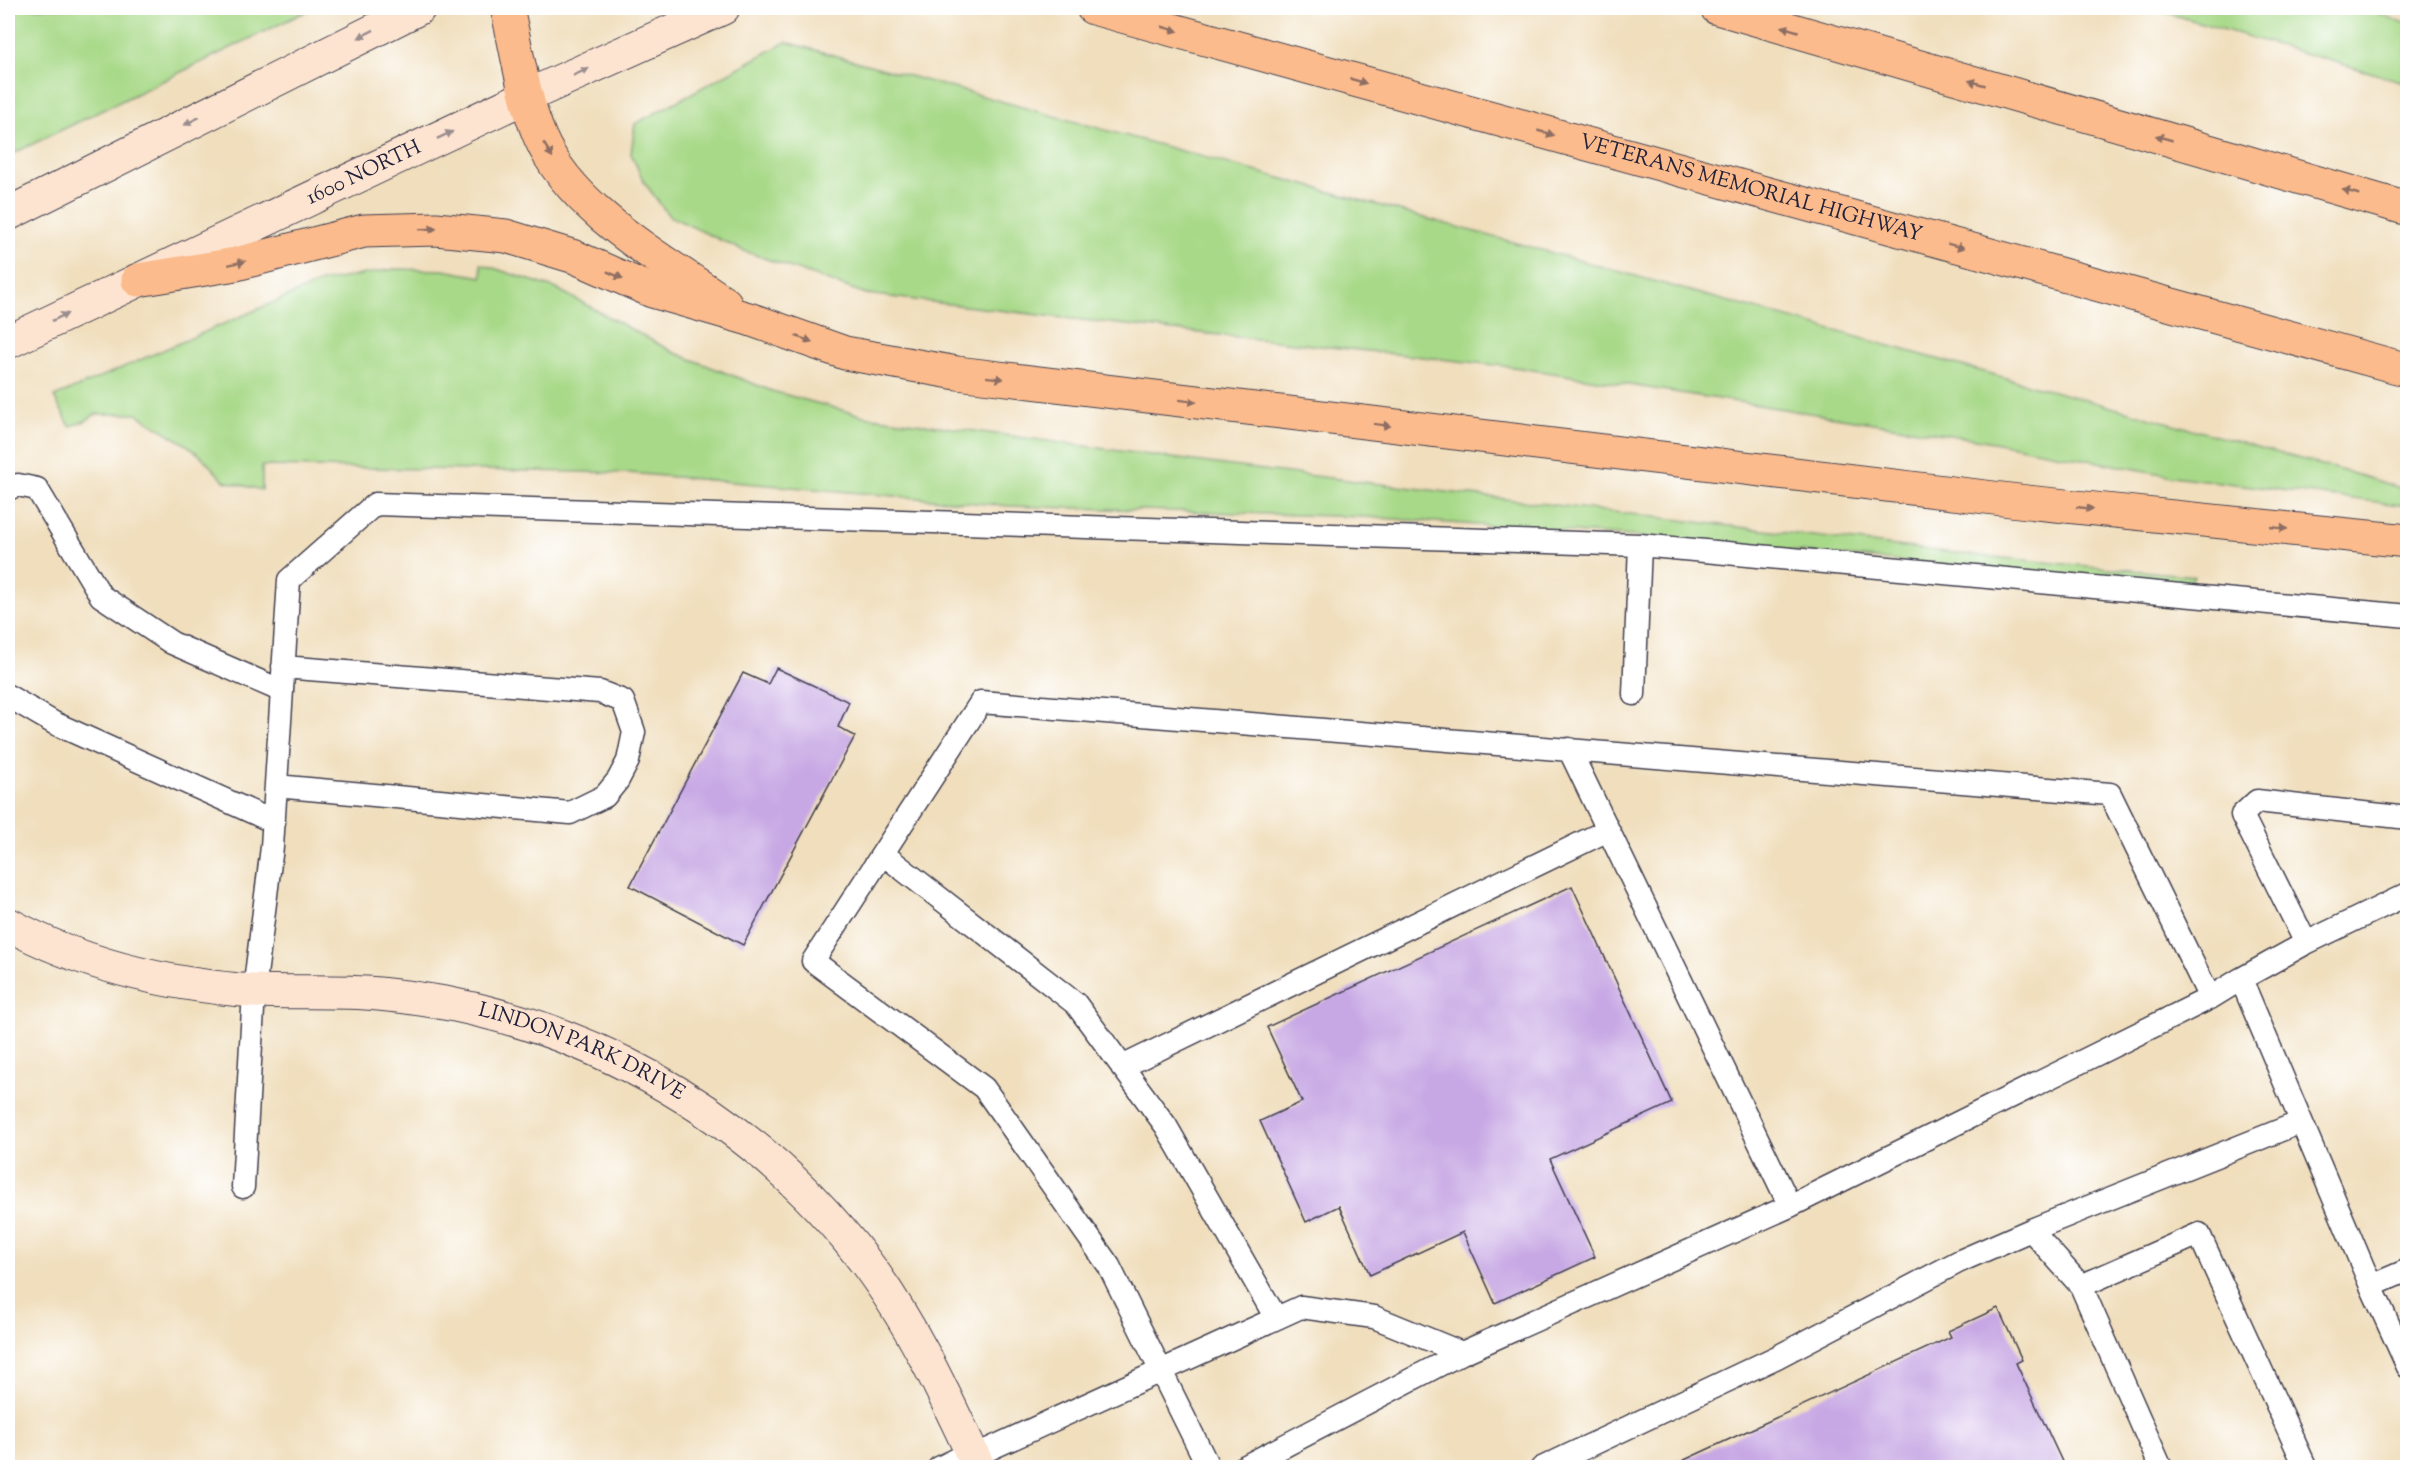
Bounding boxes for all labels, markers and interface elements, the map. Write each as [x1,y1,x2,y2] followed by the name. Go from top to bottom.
[1781,24,1799,33] one-way arrow
[1161,25,1179,34] one-way arrow
[358,29,375,38] one-way arrow
[572,67,590,77] one-way arrow
[1349,77,1367,86] one-way arrow
[1968,78,1986,87] one-way arrow
[184,116,201,126] one-way arrow
[1576,127,1926,251] street label: VETERANS MEMORIAL HIGHWAY
[1537,129,1555,138] one-way arrow
[437,130,454,139] one-way arrow
[302,133,427,213] street label: 1600 NORTH
[2155,133,2173,142] one-way arrow
[542,142,553,158] one-way arrow
[2342,187,2360,196] one-way arrow
[418,224,437,234] one-way arrow
[1947,242,1965,251] one-way arrow
[227,258,246,268] one-way arrow
[607,270,624,279] one-way arrow
[52,312,69,321] one-way arrow
[795,334,813,344] one-way arrow
[985,373,1004,383] one-way arrow
[1179,396,1198,406] one-way arrow
[1372,420,1391,429] one-way arrow
[2076,503,2095,513] one-way arrow
[2270,523,2289,533] one-way arrow
[475,996,691,1109] street label: LINDON PARK DRIVE

